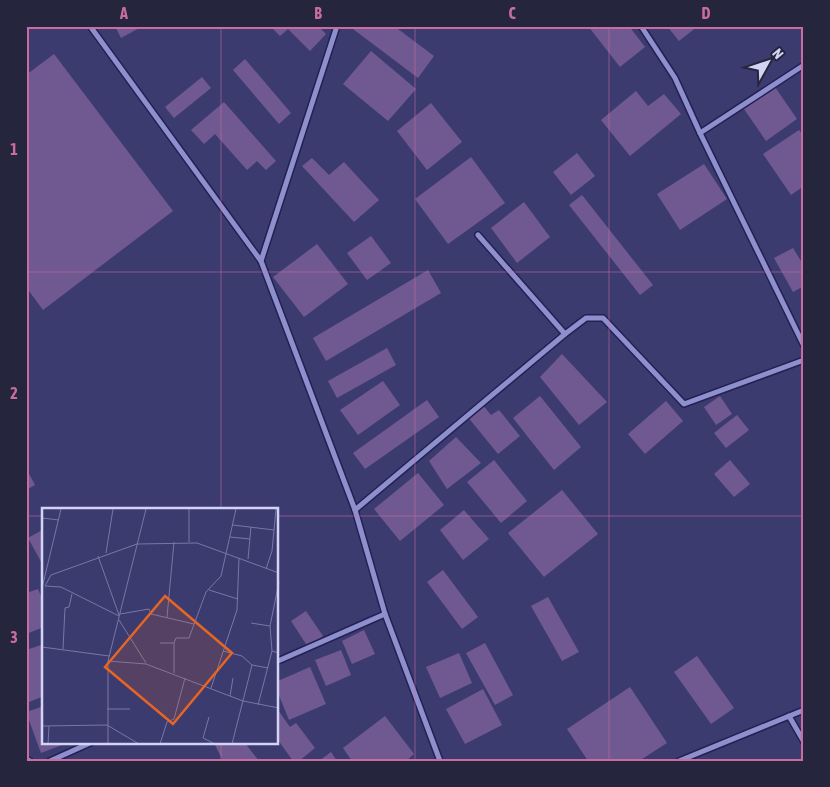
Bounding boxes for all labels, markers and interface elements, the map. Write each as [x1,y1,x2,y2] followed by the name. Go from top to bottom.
[119,4,128,22] text: A
[314,4,322,22] text: B
[508,4,516,22] text: C
[702,4,711,22] text: D
[742,38,792,88] north arrow
[769,45,787,62] text: N
[10,140,18,158] text: 1
[10,384,18,402] text: 2
[42,508,279,744] inset map
[10,628,18,646] text: 3

